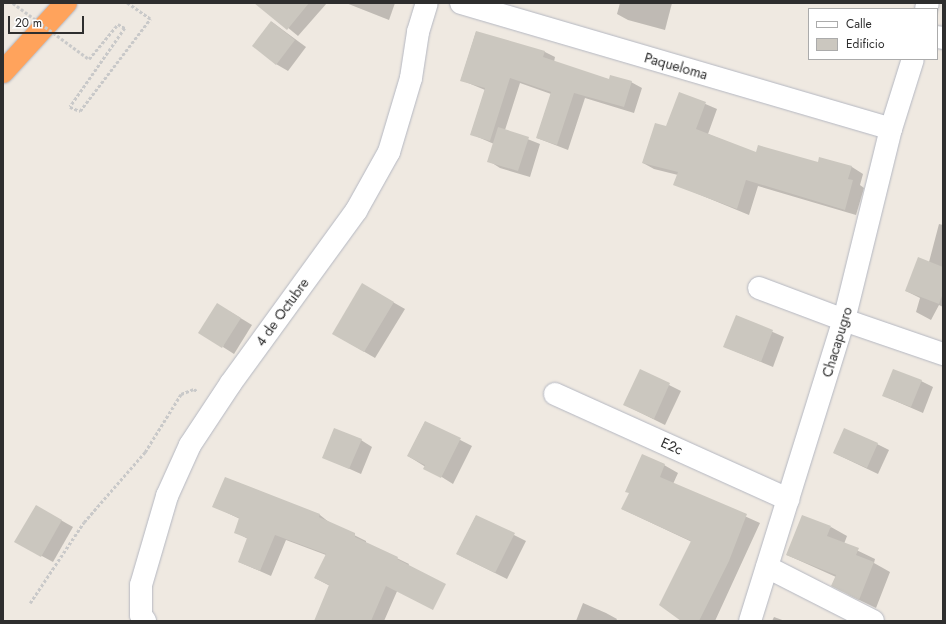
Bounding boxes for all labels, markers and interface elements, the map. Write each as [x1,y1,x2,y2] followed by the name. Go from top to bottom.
[10,8,86,34] scale bar
[808,8,938,60] legend
[15,14,42,32] text: 20 m
[846,15,872,33] text: Calle
[846,35,885,53] text: Edificio
[642,49,710,83] street label: Paqueloma
[252,275,312,349] street label: 4 de Octubre
[818,305,856,379] street label: Chacapugro
[658,434,686,458] street label: E2c

